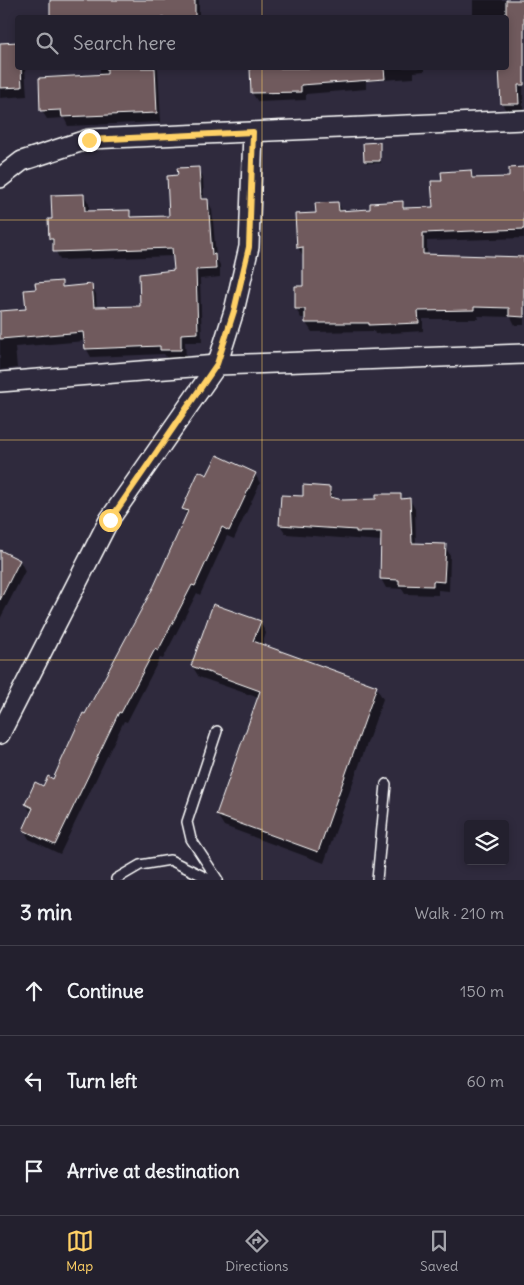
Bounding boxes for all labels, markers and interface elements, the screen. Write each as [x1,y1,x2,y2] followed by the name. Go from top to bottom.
[15,15,509,70] search box
[33,29,61,57] icon: search
[73,31,176,55] text: Search here
[78,129,101,152] route end
[99,509,122,532] route start
[464,820,509,865] map controls
[464,820,509,865] button: layers
[20,899,72,926] text: 3 min
[414,903,504,923] text: Walk · 210 m
[20,977,48,1005] icon: ahead
[67,979,144,1003] text: Continue
[460,981,504,1001] text: 150 m
[20,1067,48,1095] icon: left
[67,1069,137,1093] text: Turn left
[466,1071,504,1091] text: 60 m
[20,1157,48,1185] icon: arrive
[67,1159,240,1183] text: Arrive at destination
[66,1227,94,1275] tab: Map
[225,1227,288,1275] tab: Directions
[420,1227,458,1275] tab: Saved

